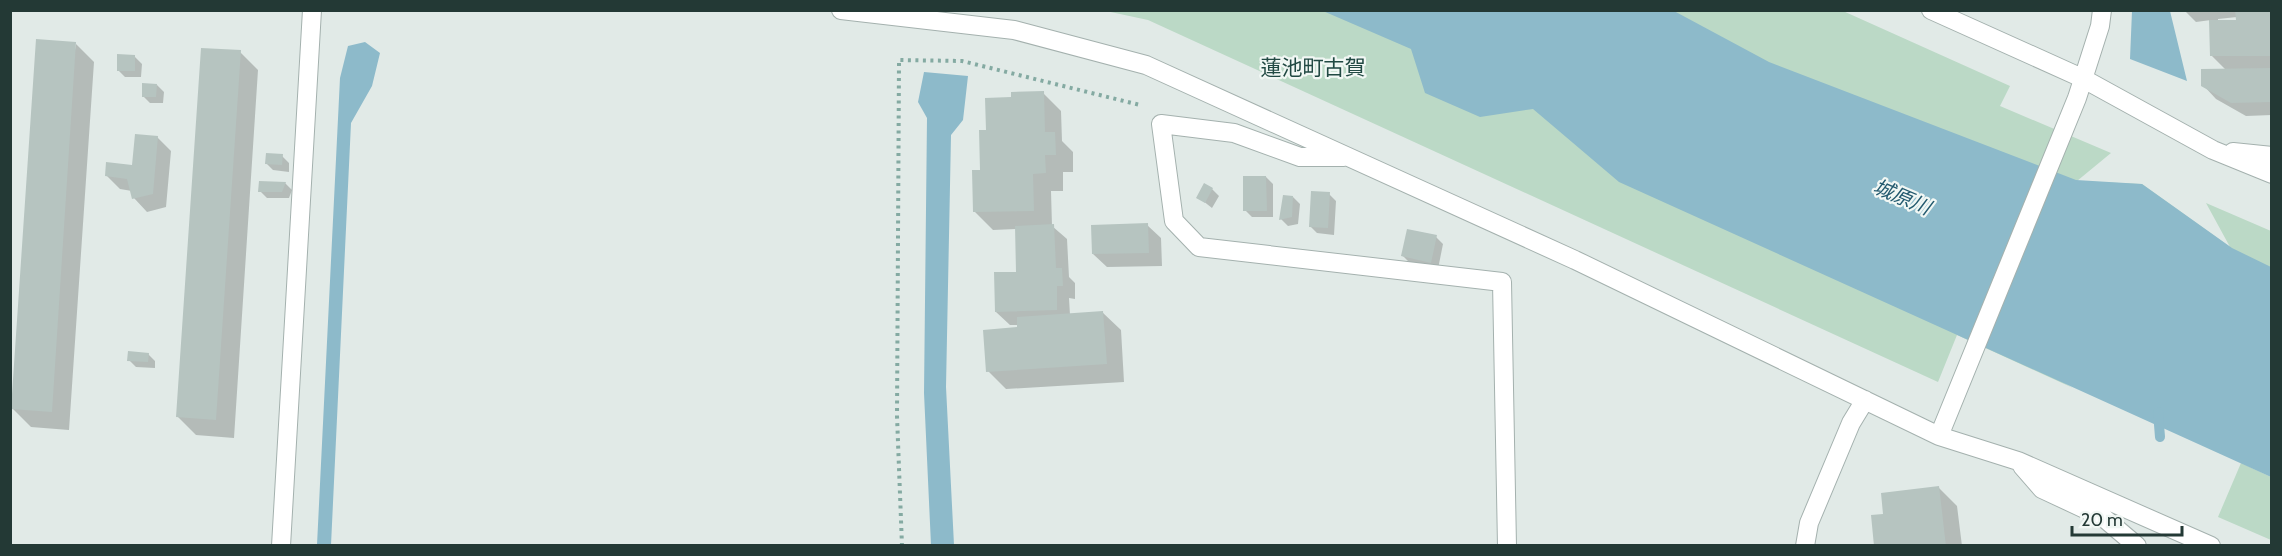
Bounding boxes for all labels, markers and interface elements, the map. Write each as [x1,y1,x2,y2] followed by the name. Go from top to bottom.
[1261,55,1366,80] district label: 蓮池町古賀
[1870,174,1936,221] water label: 城原川
[2072,499,2182,537] scale bar
[2081,509,2123,531] text: 20 m

